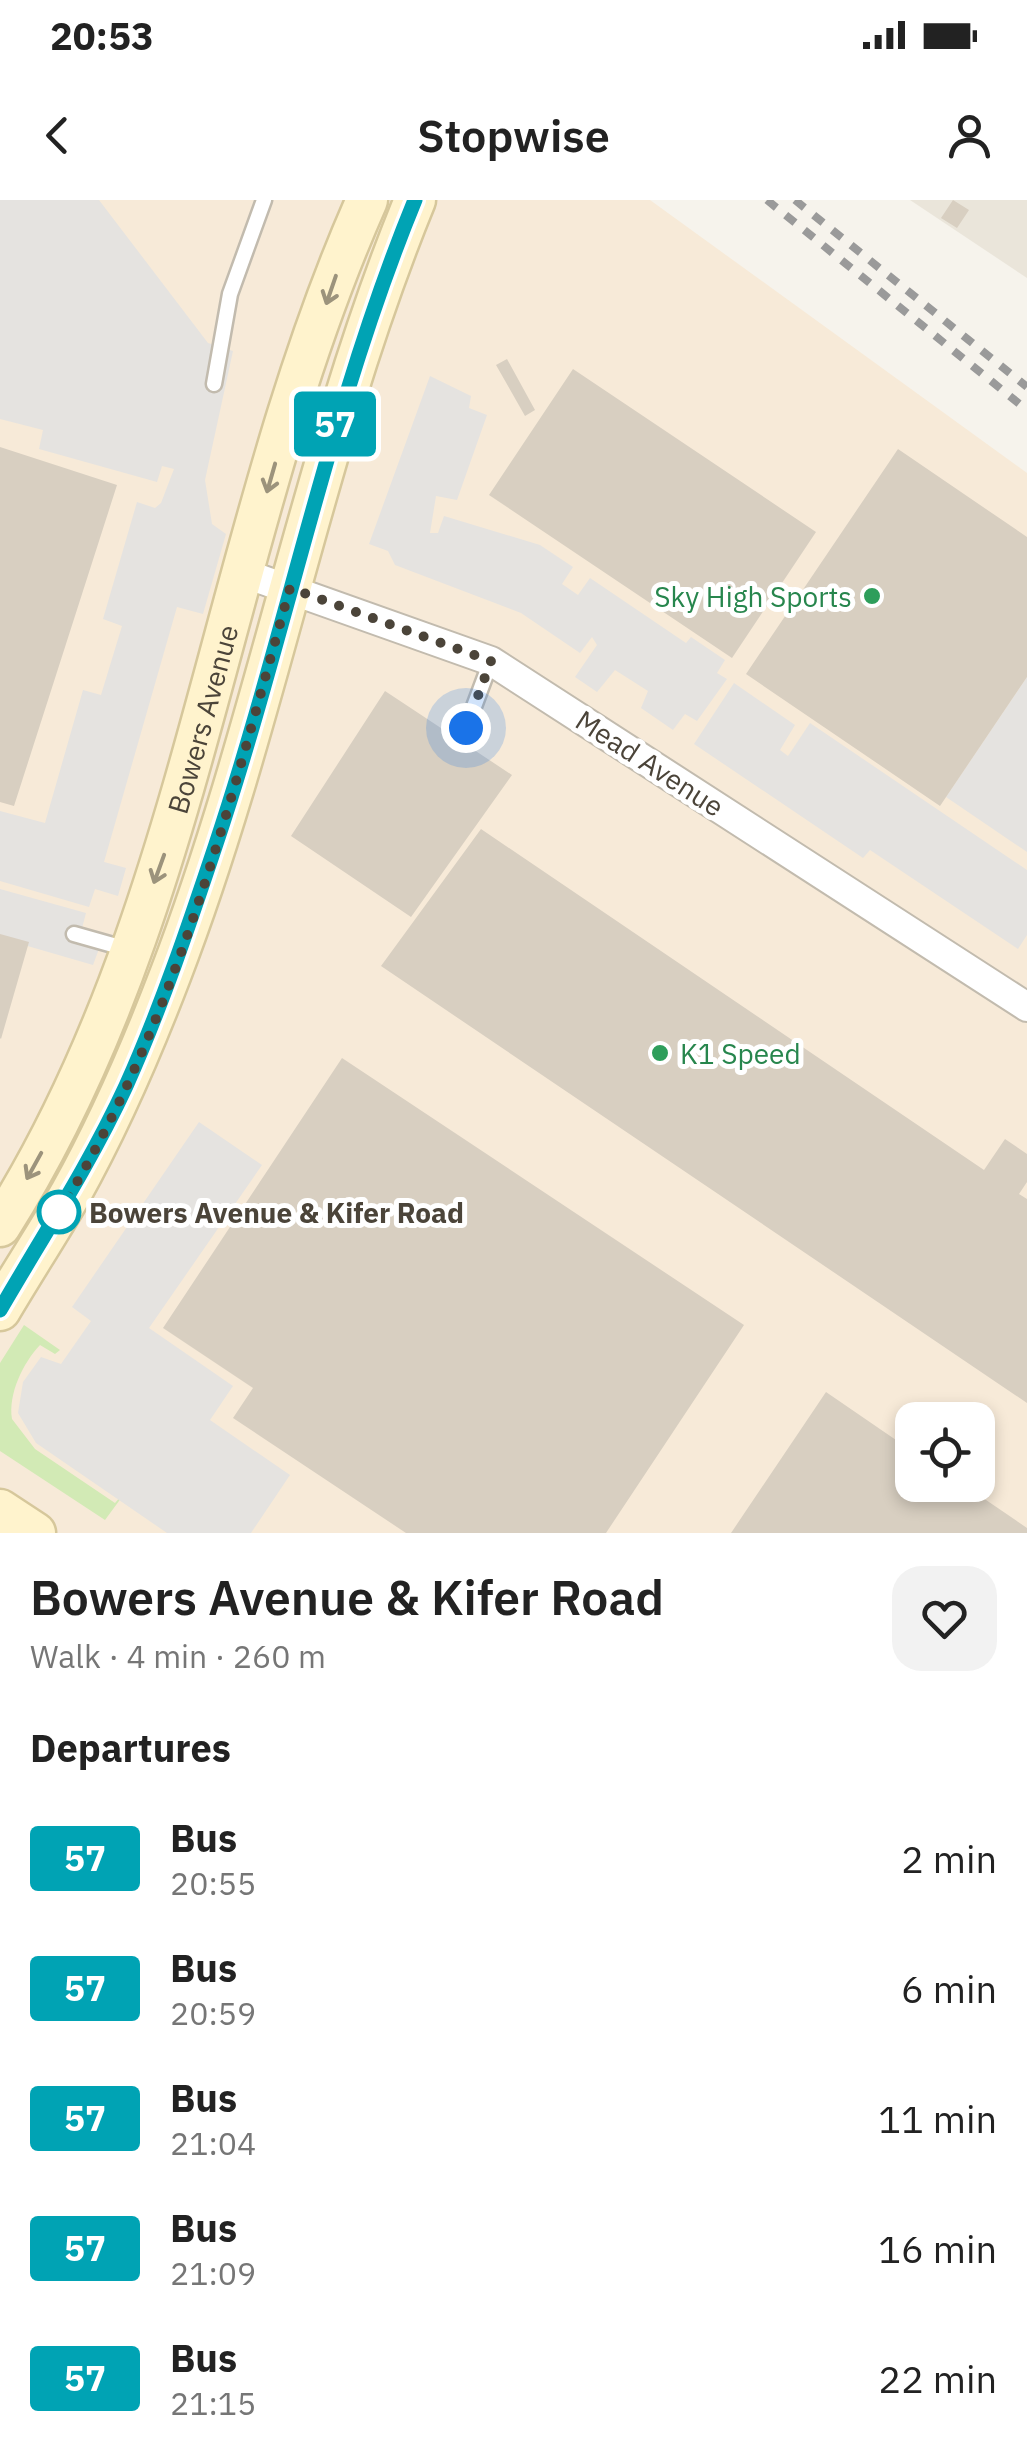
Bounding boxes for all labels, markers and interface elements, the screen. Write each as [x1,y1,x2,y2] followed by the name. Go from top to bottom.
[50,11,154,60] text: 20:53
[417,106,610,164] text: Stopwise
[30,108,85,163] icon: back
[942,108,997,163] icon: person
[321,274,339,305] one-way arrow
[290,392,380,456] line badge: 57
[314,401,356,447] text: 57
[261,462,279,493] one-way arrow
[654,578,852,615] place label: Sky High Sports
[861,585,883,607] marker: Sky High Sports
[158,620,246,818] street label: Bowers Avenue
[569,701,731,825] street label: Mead Avenue
[441,703,491,753] your location
[149,853,167,884] one-way arrow
[680,1035,801,1072] place label: K1 Speed
[649,1042,671,1064] marker: K1 Speed
[24,1151,44,1180] one-way arrow
[38,1191,80,1233] marker: Bowers Avenue & Kifer Road
[89,1194,464,1231] place label: Bowers Avenue & Kifer Road
[895,1402,995,1502] map controls
[895,1402,995,1502] button: locate
[30,1566,664,1628] text: Bowers Avenue & Kifer Road
[892,1566,997,1671] button: heart
[30,1635,326,1677] text: Walk · 4 min · 260 m
[30,1723,231,1772] text: Departures
[170,1813,237,1862] text: Bus
[901,1834,997,1883] text: 2 min
[64,1835,106,1881] text: 57
[170,1862,256,1904] text: 20:55
[170,1943,237,1992] text: Bus
[901,1964,997,2013] text: 6 min
[64,1965,106,2011] text: 57
[170,1992,256,2034] text: 20:59
[170,2073,237,2122] text: Bus
[878,2094,997,2143] text: 11 min
[64,2095,106,2141] text: 57
[170,2122,256,2164] text: 21:04
[170,2203,237,2252] text: Bus
[878,2224,997,2273] text: 16 min
[64,2225,106,2271] text: 57
[170,2252,256,2294] text: 21:09
[170,2333,237,2382] text: Bus
[878,2354,997,2403] text: 22 min
[64,2355,106,2401] text: 57
[170,2382,256,2424] text: 21:15

